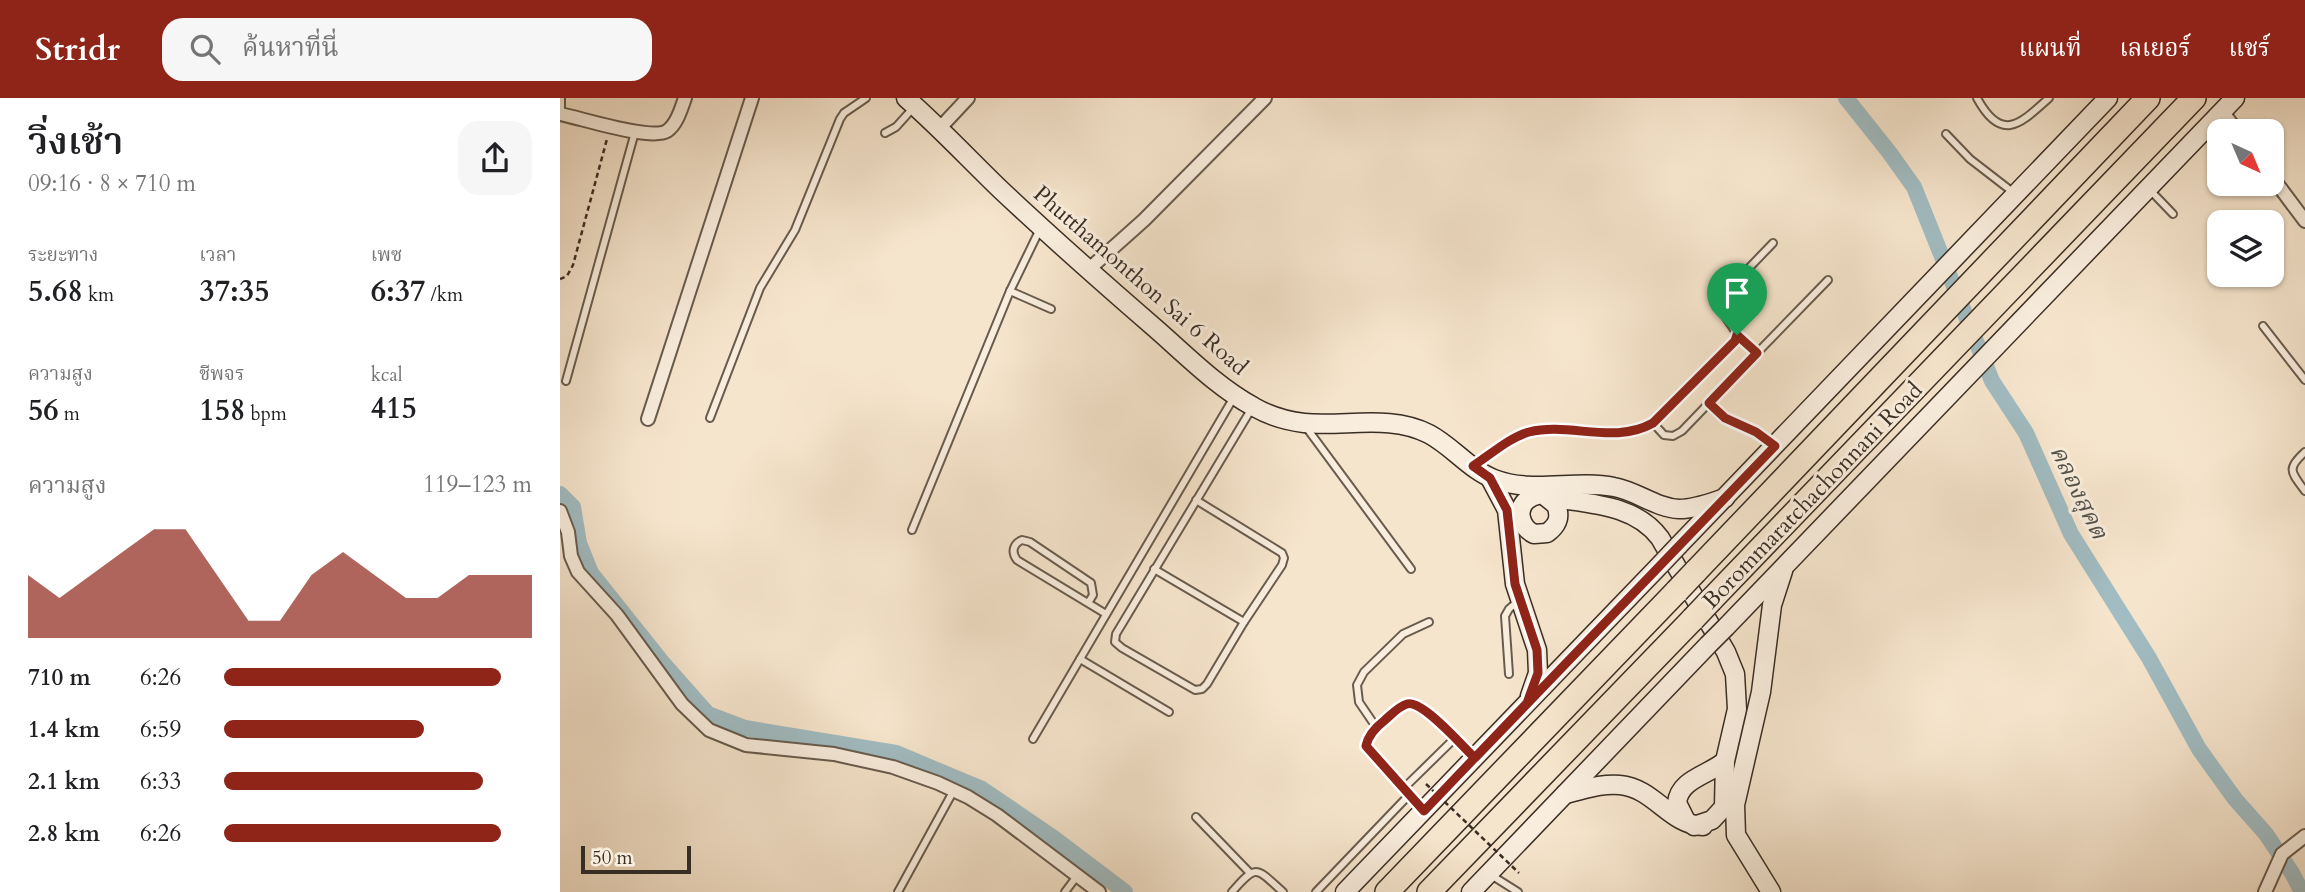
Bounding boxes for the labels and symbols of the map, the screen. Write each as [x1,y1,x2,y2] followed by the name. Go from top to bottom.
[2207,119,2284,196] north arrow
[1027,178,1255,383] street label: Phutthamonthon Sai 6 Road
[1707,263,1767,335] pin
[1696,375,1930,616] street label: Borommaratchachonnani Road
[2042,440,2116,545] water label: คลองสุคต
[581,843,691,875] scale bar

